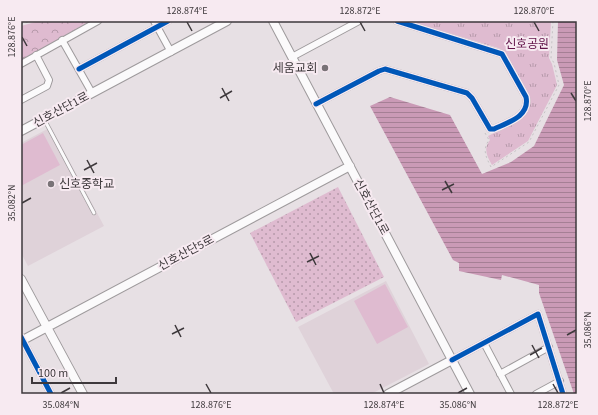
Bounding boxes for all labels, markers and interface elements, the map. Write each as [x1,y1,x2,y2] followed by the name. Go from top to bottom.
[167,4,207,18] text: 128.874°E
[340,4,380,18] text: 128.872°E
[514,4,554,18] text: 128.870°E
[5,17,19,57] text: 128.876°E
[505,36,549,53] park label: 신호공원
[273,60,317,77] place label: 세움교회
[320,63,330,73] marker: 세움교회
[581,81,595,121] text: 128.870°E
[30,88,92,132] street label: 신호산단1로
[59,176,114,193] place label: 신호중학교
[349,176,393,238] street label: 신호산단1로
[46,179,56,189] marker: 신호중학교
[5,184,19,222] text: 35.082°N
[155,231,217,275] street label: 신호산단5로
[581,311,595,349] text: 35.086°N
[32,359,116,385] scale bar
[38,365,68,382] text: 100 m
[42,398,80,412] text: 35.084°N
[191,398,231,412] text: 128.876°E
[364,398,404,412] text: 128.874°E
[439,398,477,412] text: 35.086°N
[538,398,578,412] text: 128.872°E

